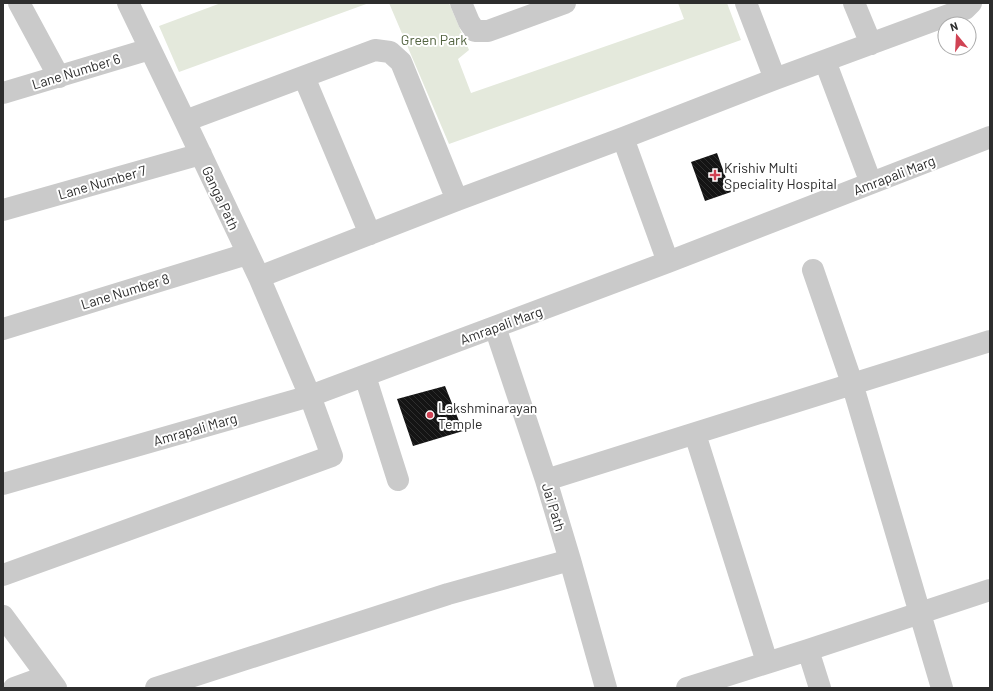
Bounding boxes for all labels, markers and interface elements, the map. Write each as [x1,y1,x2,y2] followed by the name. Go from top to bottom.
[937,16,977,56] north arrow
[948,19,959,33] text: N
[401,31,467,48] park label: Green Park
[30,49,122,93] street label: Lane Number 6
[851,152,937,198] street label: Amrapali Marg
[724,159,837,192] place label: Krishiv Multi Speciality Hospital
[56,161,148,203] street label: Lane Number 7
[199,163,243,233] street label: Ganga Path
[709,169,721,181] marker: Krishiv Multi Speciality Hospital
[79,269,171,313] street label: Lane Number 8
[458,302,544,348] street label: Amrapali Marg
[438,399,537,432] place label: Lakshminarayan Temple
[151,409,239,449] street label: Amrapali Marg
[425,410,435,420] marker: Lakshminarayan Temple
[539,481,569,533] street label: Jai Path

